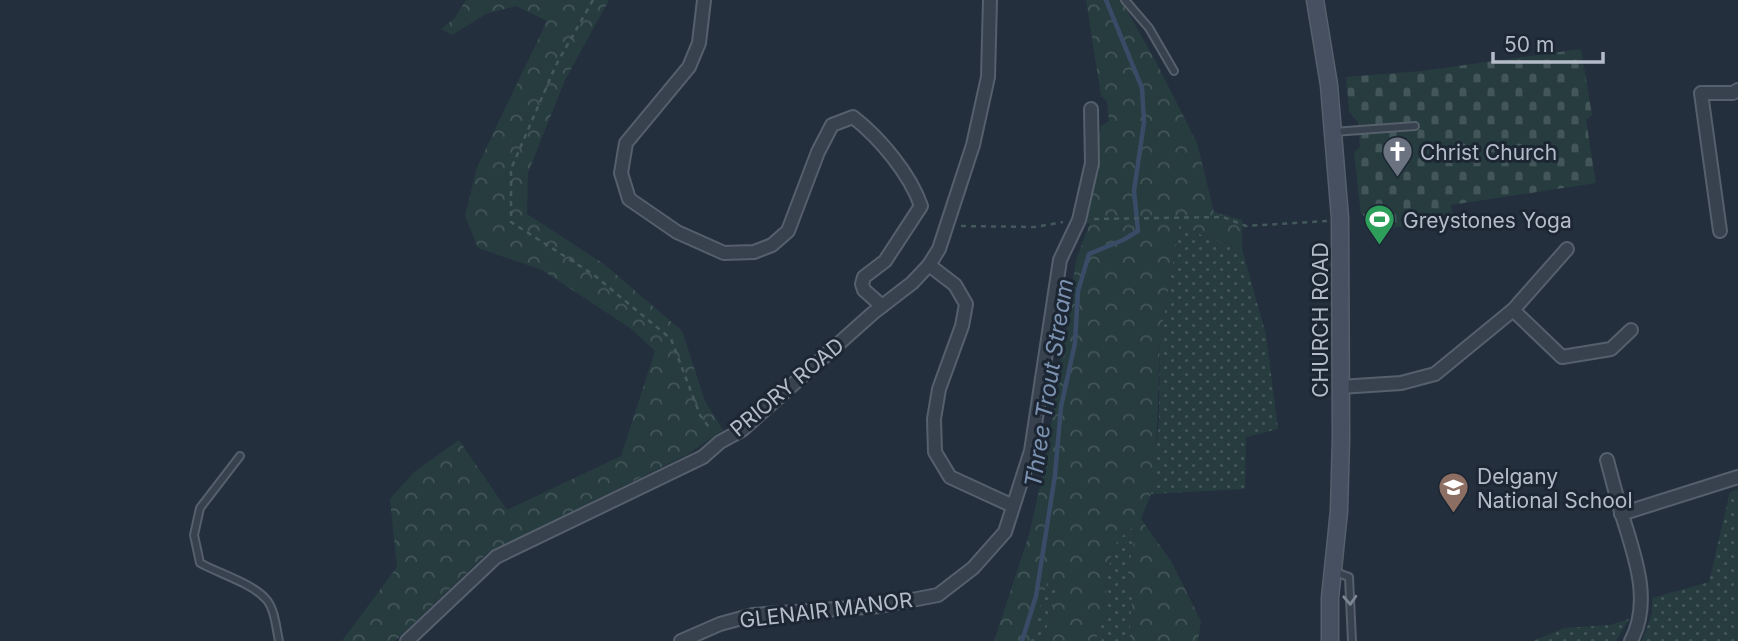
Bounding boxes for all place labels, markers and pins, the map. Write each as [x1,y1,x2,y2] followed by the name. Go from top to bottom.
[1380,135,1414,179] church icon: Christ Church
[1420,140,1557,165] place label: Christ Church
[1363,203,1397,247] sports icon: Greystones Yoga
[1403,208,1572,233] place label: Greystones Yoga
[1477,464,1633,513] place label: Delgany National School
[1437,471,1471,515] school or university icon: Delgany National School

